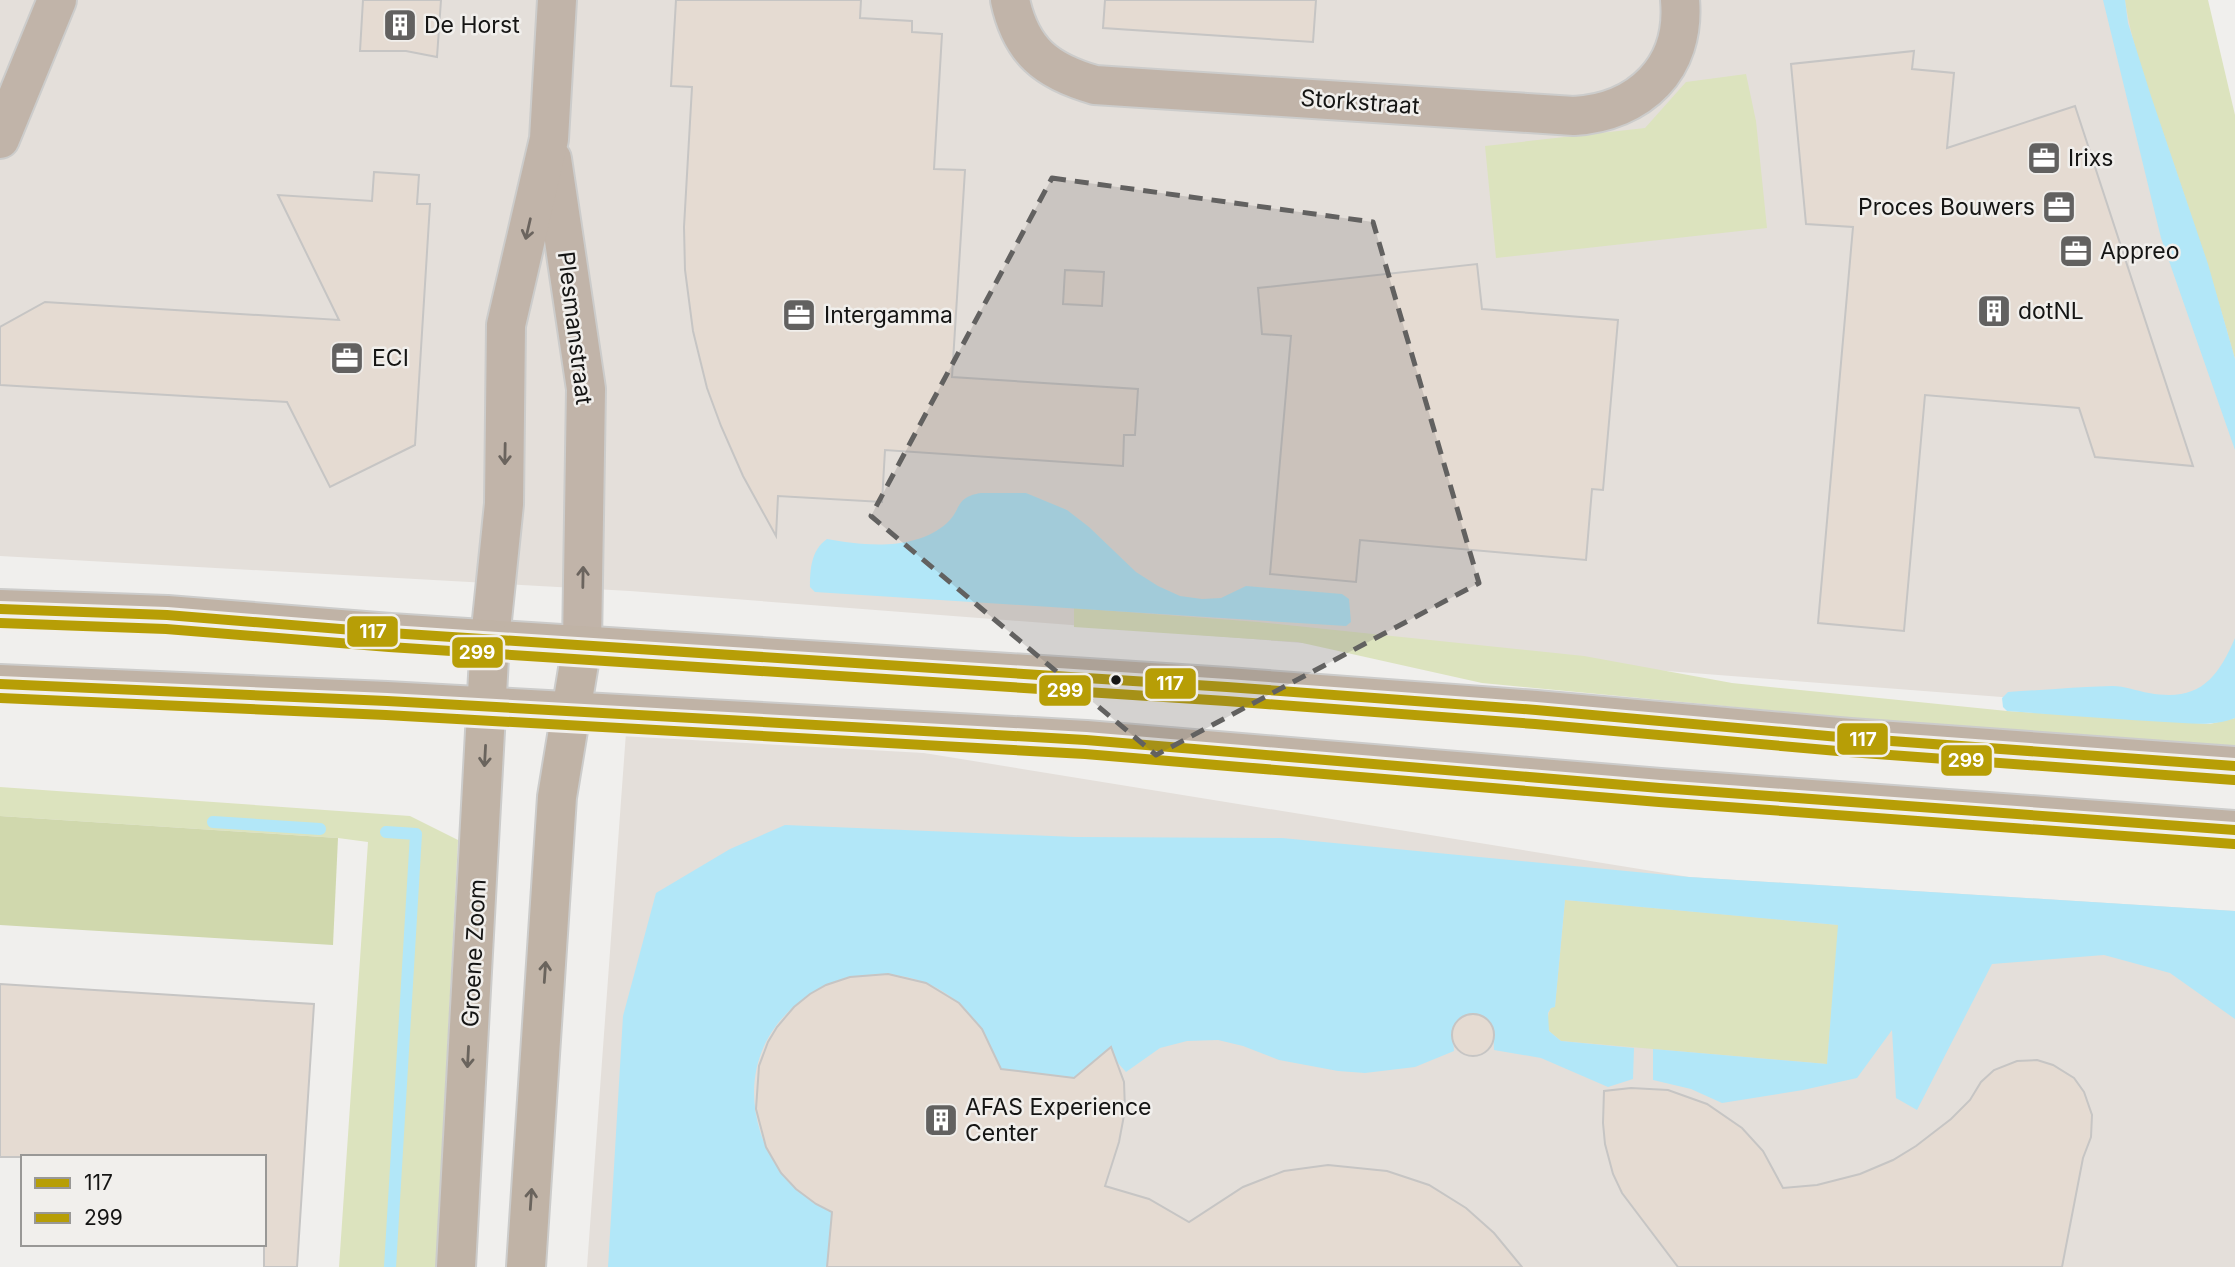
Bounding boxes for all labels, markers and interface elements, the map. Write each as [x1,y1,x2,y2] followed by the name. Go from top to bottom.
[381,6,419,44] building icon: De Horst
[424,11,520,39] place label: De Horst
[1300,84,1421,120] street label: Storkstraat
[2025,139,2063,177] office icon: Irixs
[2068,144,2113,172] place label: Irixs
[2040,188,2078,226] office icon: Proces Bouwers
[1858,193,2035,221] place label: Proces Bouwers
[521,218,534,240] one-way arrow
[2057,232,2095,270] office icon: Appreo
[2100,237,2180,265] place label: Appreo
[552,250,598,407] street label: Plesmanstraat
[1975,292,2013,330] building icon: dotNL
[780,296,818,334] office icon: Intergamma
[2018,297,2084,325] place label: dotNL
[824,301,953,329] place label: Intergamma
[328,339,366,377] office icon: ECI
[372,344,409,372] place label: ECI
[498,443,511,466] one-way arrow
[577,565,590,588] one-way arrow
[346,615,399,648] line badge: 117
[359,620,387,643] text: 117
[451,636,504,669] line badge: 299
[459,641,495,664] text: 299
[1144,667,1197,700] line badge: 117
[1156,672,1184,695] text: 117
[1109,673,1123,687] unlabelled marker
[1038,674,1092,707] line badge: 299
[1047,679,1083,702] text: 299
[1836,722,1889,756] line badge: 117
[1849,728,1877,751] text: 117
[478,744,491,767] one-way arrow
[1940,744,1993,777] line badge: 299
[1948,749,1984,772] text: 299
[456,878,492,1028] street label: Groene Zoom
[539,961,552,984] one-way arrow
[461,1045,474,1068] one-way arrow
[965,1093,1151,1147] place label: AFAS Experience Center
[922,1101,960,1139] building icon: AFAS Experience Center
[21,1155,266,1246] legend
[84,1170,113,1195] text: 117
[524,1188,537,1211] one-way arrow
[84,1205,123,1230] text: 299

